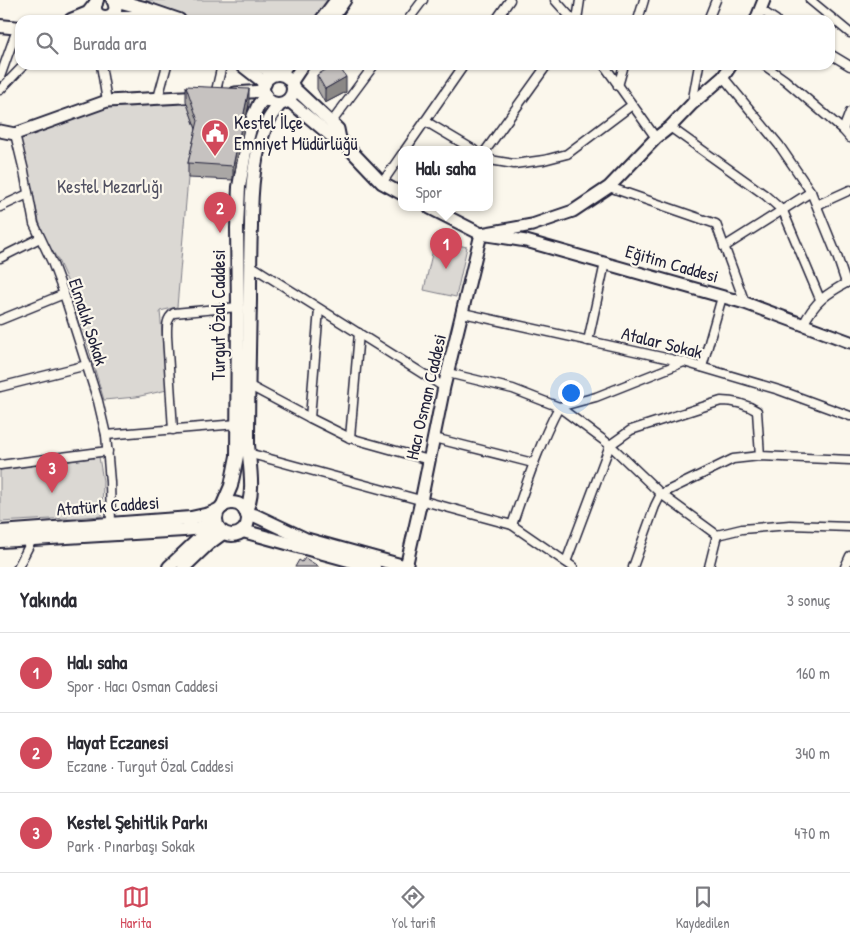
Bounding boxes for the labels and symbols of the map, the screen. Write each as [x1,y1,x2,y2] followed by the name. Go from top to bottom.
[234,110,358,156] place label: Kestel İlçe Emniyet Müdürlüğü
[200,118,230,157] public building icon: Kestel İlçe Emniyet Müdürlüğü
[57,174,163,199] park label: Kestel Mezarlığı
[204,192,236,233] pin: 2
[430,228,462,269] pin: 1
[623,238,722,289] street label: Eğitim Caddesi
[206,250,231,380] street label: Turgut Özal Caddesi
[63,275,114,369] street label: Elmalık Sokak
[619,320,706,365] street label: Atalar Sokak
[399,332,452,462] street label: Hacı Osman Caddesi
[558,380,584,406] your location
[36,452,68,493] pin: 3
[56,489,160,522] street label: Atatürk Caddesi

